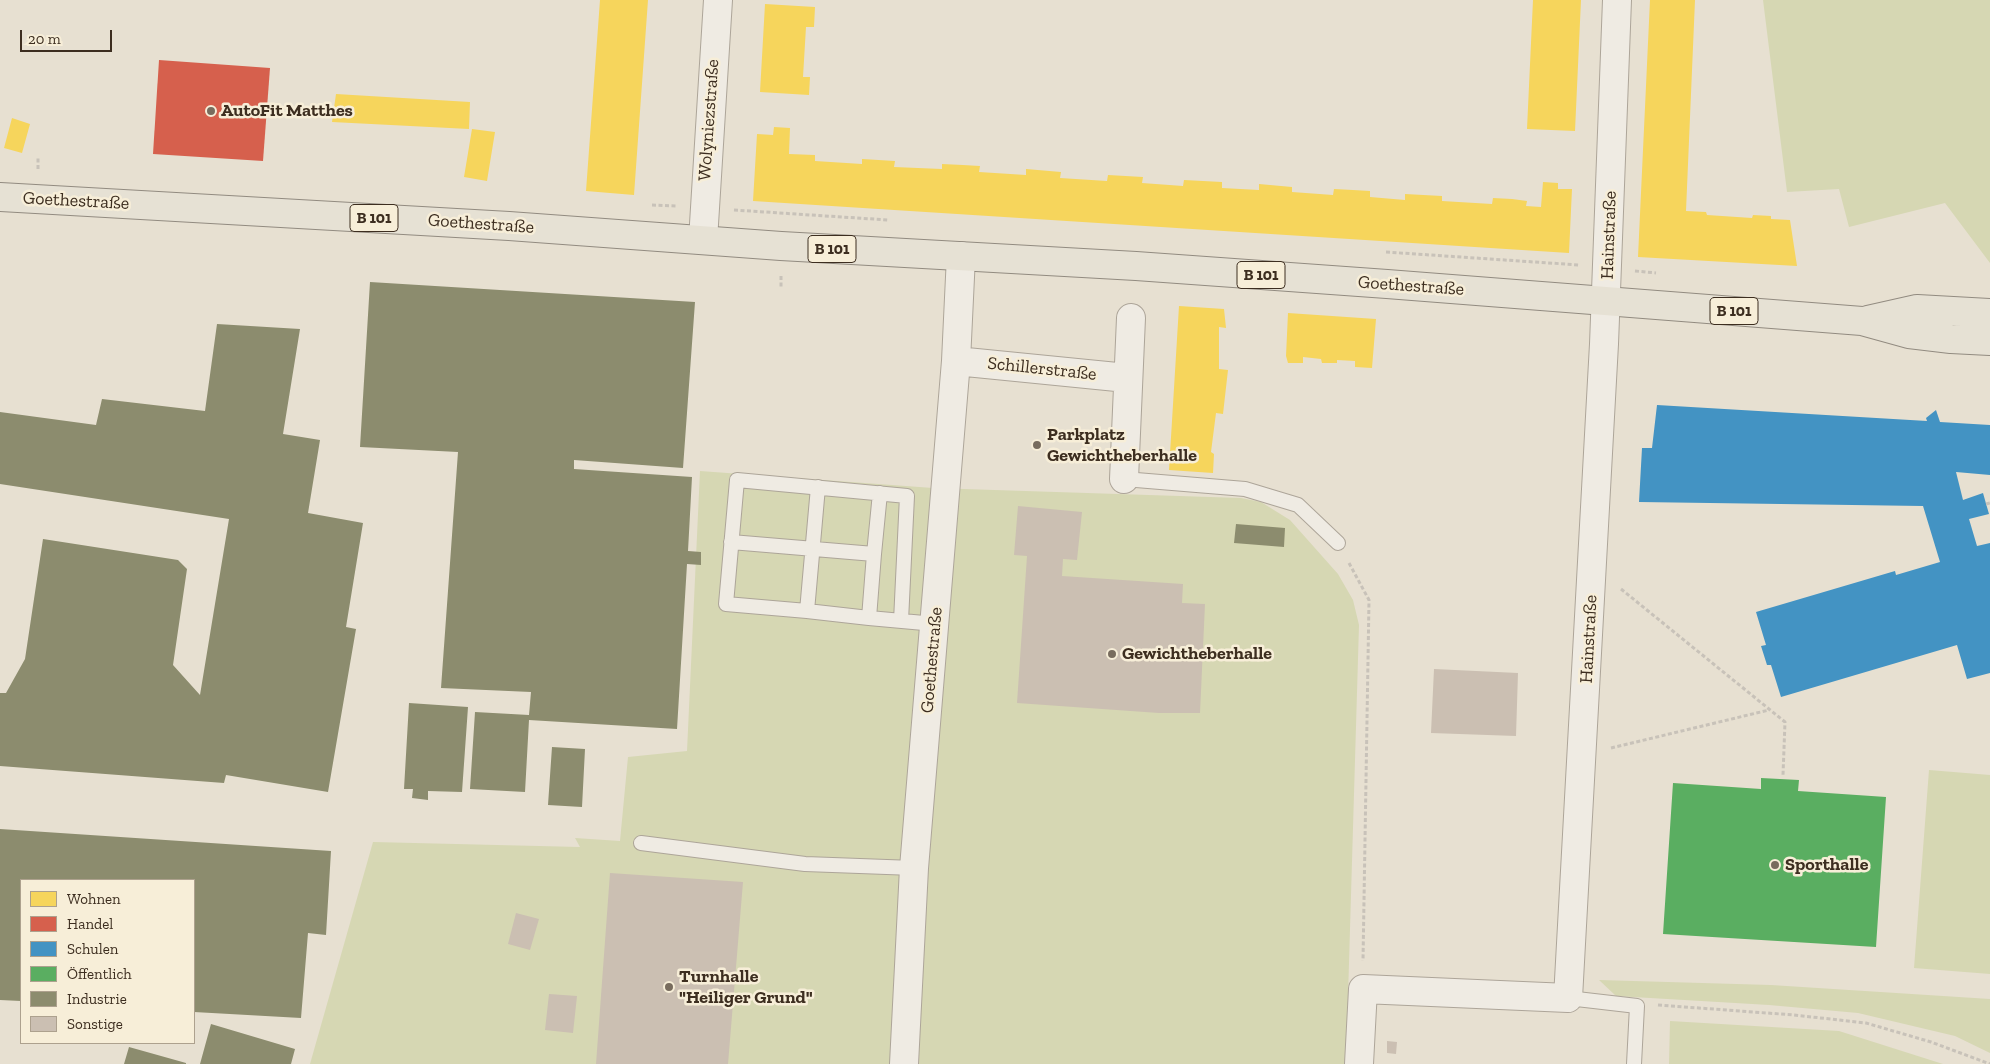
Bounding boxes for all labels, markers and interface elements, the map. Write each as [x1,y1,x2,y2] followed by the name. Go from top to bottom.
[22,20,115,52] scale bar
[28,30,61,48] text: 20 m
[694,58,724,182] street label: Wolyniezstraße
[221,100,353,122] place label: AutoFit Matthes
[205,105,217,117] marker: AutoFit Matthes
[22,187,130,215] street label: Goethestraße
[1597,190,1621,280] street label: Hainstraße
[350,204,398,232] road number: B 101
[427,210,535,238] street label: Goethestraße
[808,235,856,262] road number: B 101
[1237,262,1285,288] road number: B 101
[1357,272,1465,300] street label: Goethestraße
[1710,298,1758,324] road number: B 101
[986,353,1098,385] street label: Schillerstraße
[1047,424,1197,466] place label: Parkplatz Gewichtheberhalle
[1031,439,1043,451] marker: Parkplatz Gewichtheberhalle
[1576,594,1602,684] street label: Hainstraße
[917,606,947,714] street label: Goethestraße
[1122,643,1272,665] place label: Gewichtheberhalle
[1106,648,1118,660] marker: Gewichtheberhalle
[1785,854,1868,876] place label: Sporthalle
[1769,859,1781,871] marker: Sporthalle
[20,879,195,1044] legend
[67,890,121,908] text: Wohnen
[67,915,113,933] text: Handel
[67,940,118,958] text: Schulen
[67,965,132,983] text: Öffentlich
[679,966,813,1009] place label: Turnhalle "Heiliger Grund"
[663,981,675,993] marker: Turnhalle "Heiliger Grund"
[67,990,127,1008] text: Industrie
[67,1015,123,1033] text: Sonstige

